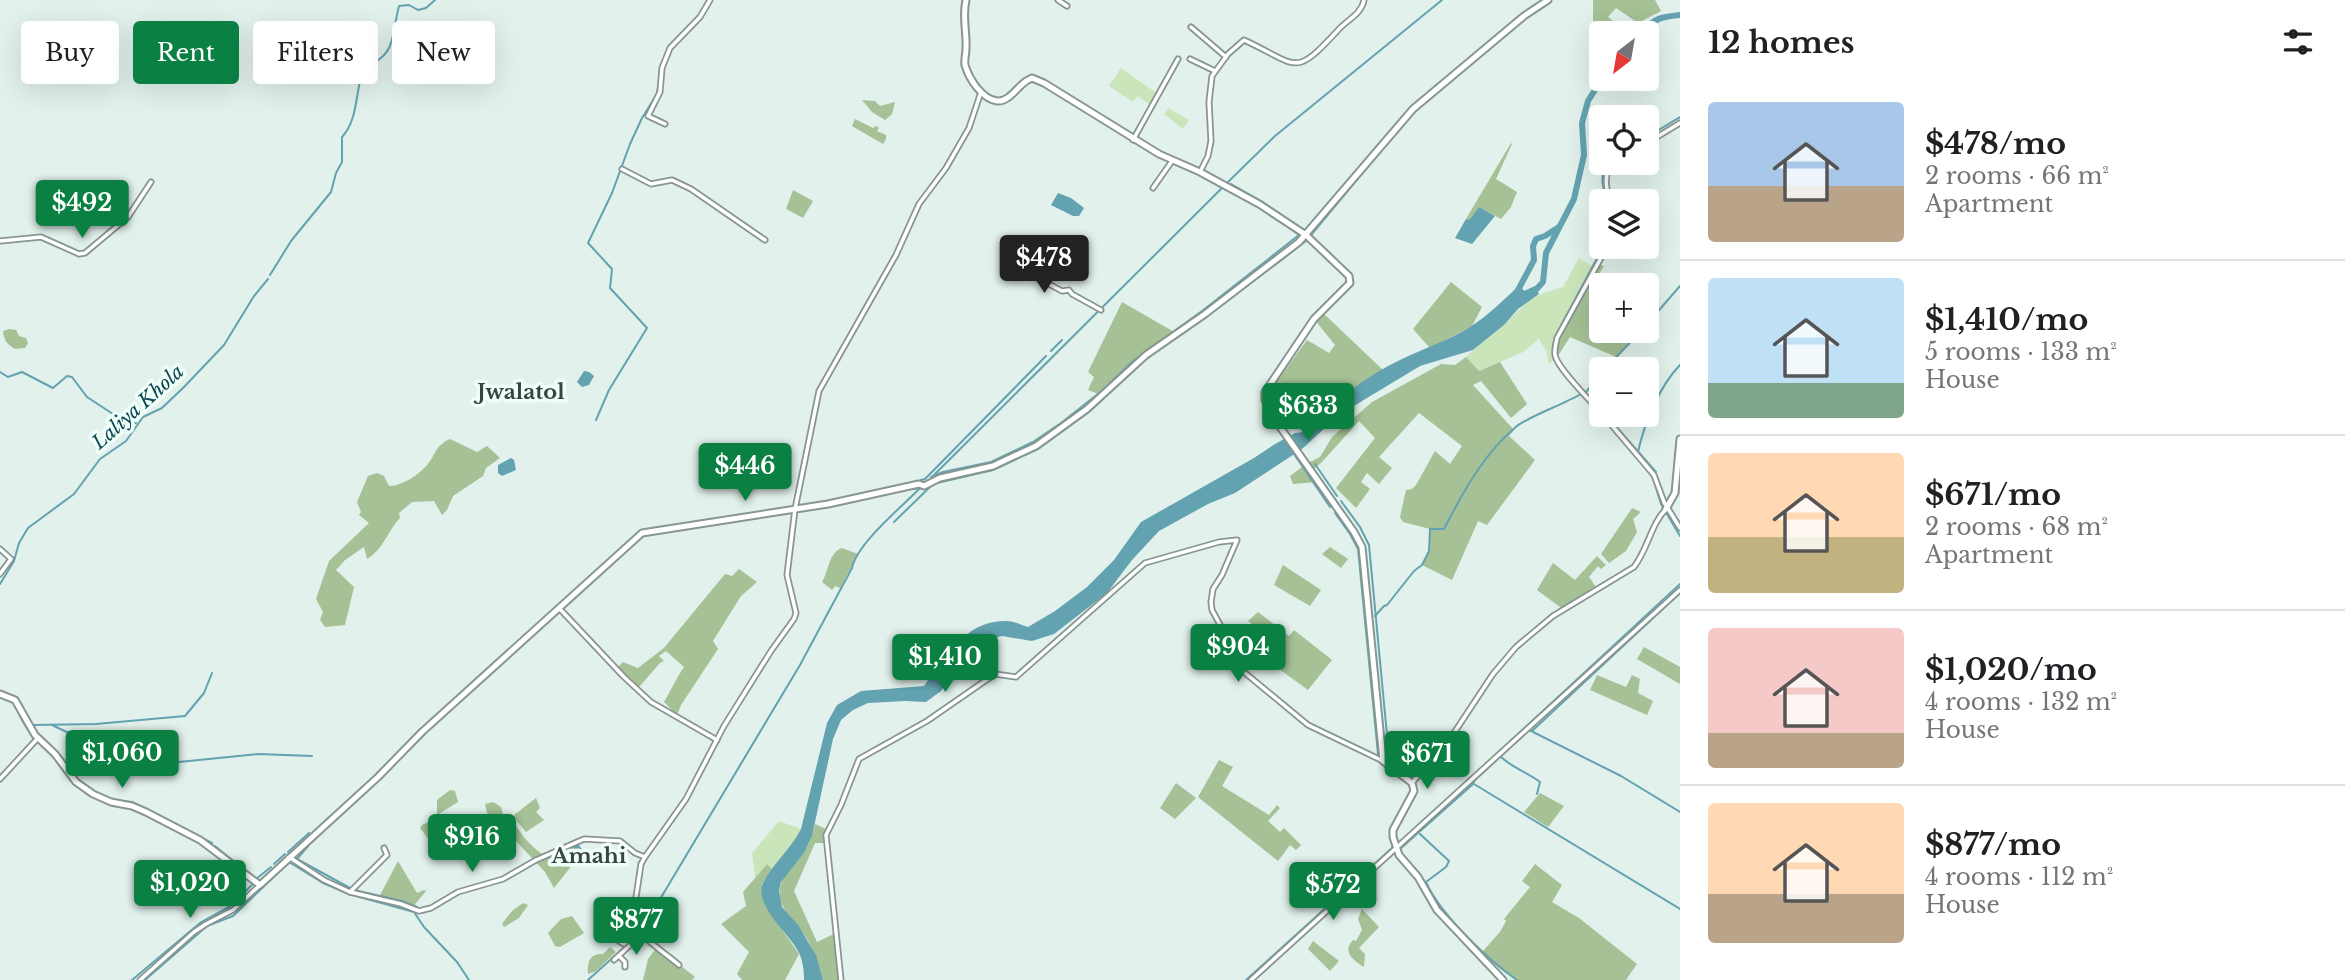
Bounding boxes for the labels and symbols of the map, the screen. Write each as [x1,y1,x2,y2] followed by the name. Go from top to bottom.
[1589,21,1659,91] north arrow
[41,180,123,240] pin: $492
[1003,236,1085,295] pin: $478
[87,360,189,455] water label: Laliya Khola
[473,379,565,405] district label: Jwalatol
[1267,384,1349,443] pin: $633
[704,444,786,503] pin: $446
[1197,624,1279,684] pin: $904
[888,634,1002,694] pin: $1,410
[65,730,179,790] pin: $1,060
[1386,732,1468,791] pin: $671
[431,814,513,874] pin: $916
[551,843,627,869] district label: Amahi
[133,860,247,920] pin: $1,020
[1292,862,1374,922] pin: $572
[595,898,677,957] pin: $877

